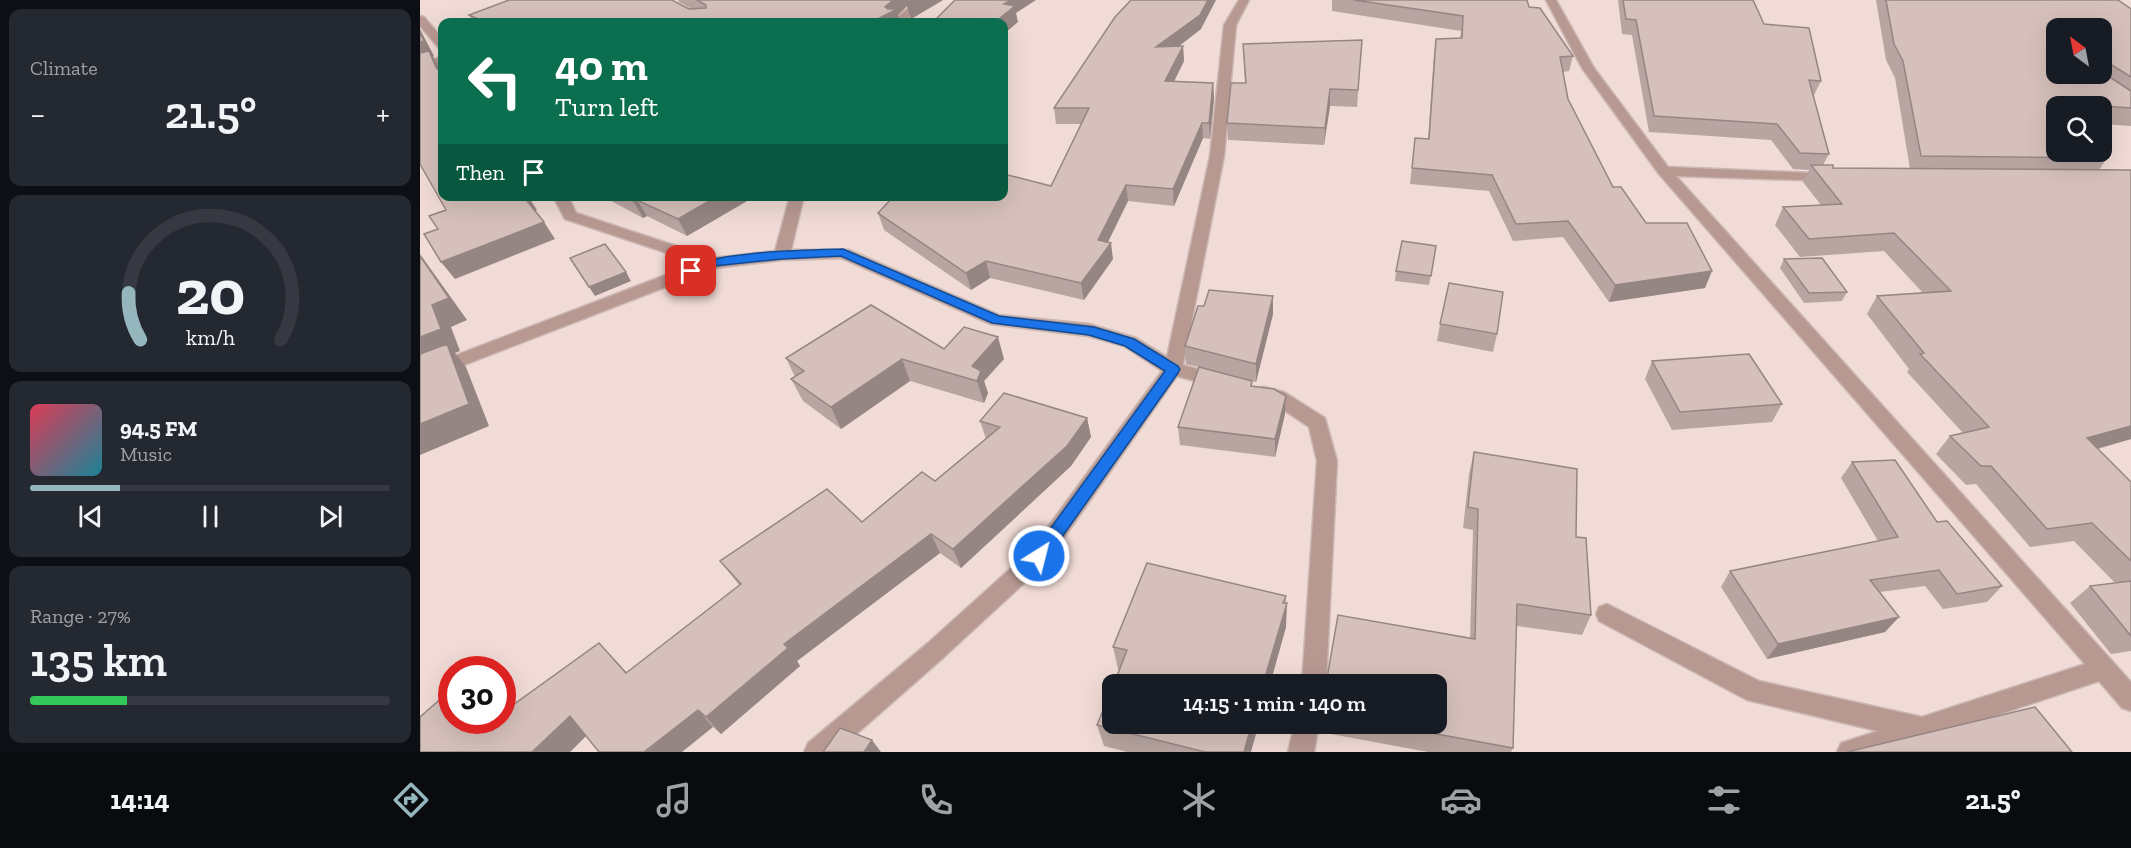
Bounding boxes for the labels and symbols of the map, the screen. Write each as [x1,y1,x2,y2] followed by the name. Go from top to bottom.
[2046,18,2112,84] north arrow
[665,245,716,296] pin
[1007,524,1071,588] position arrow
[438,656,516,734] speed limit sign: 30

